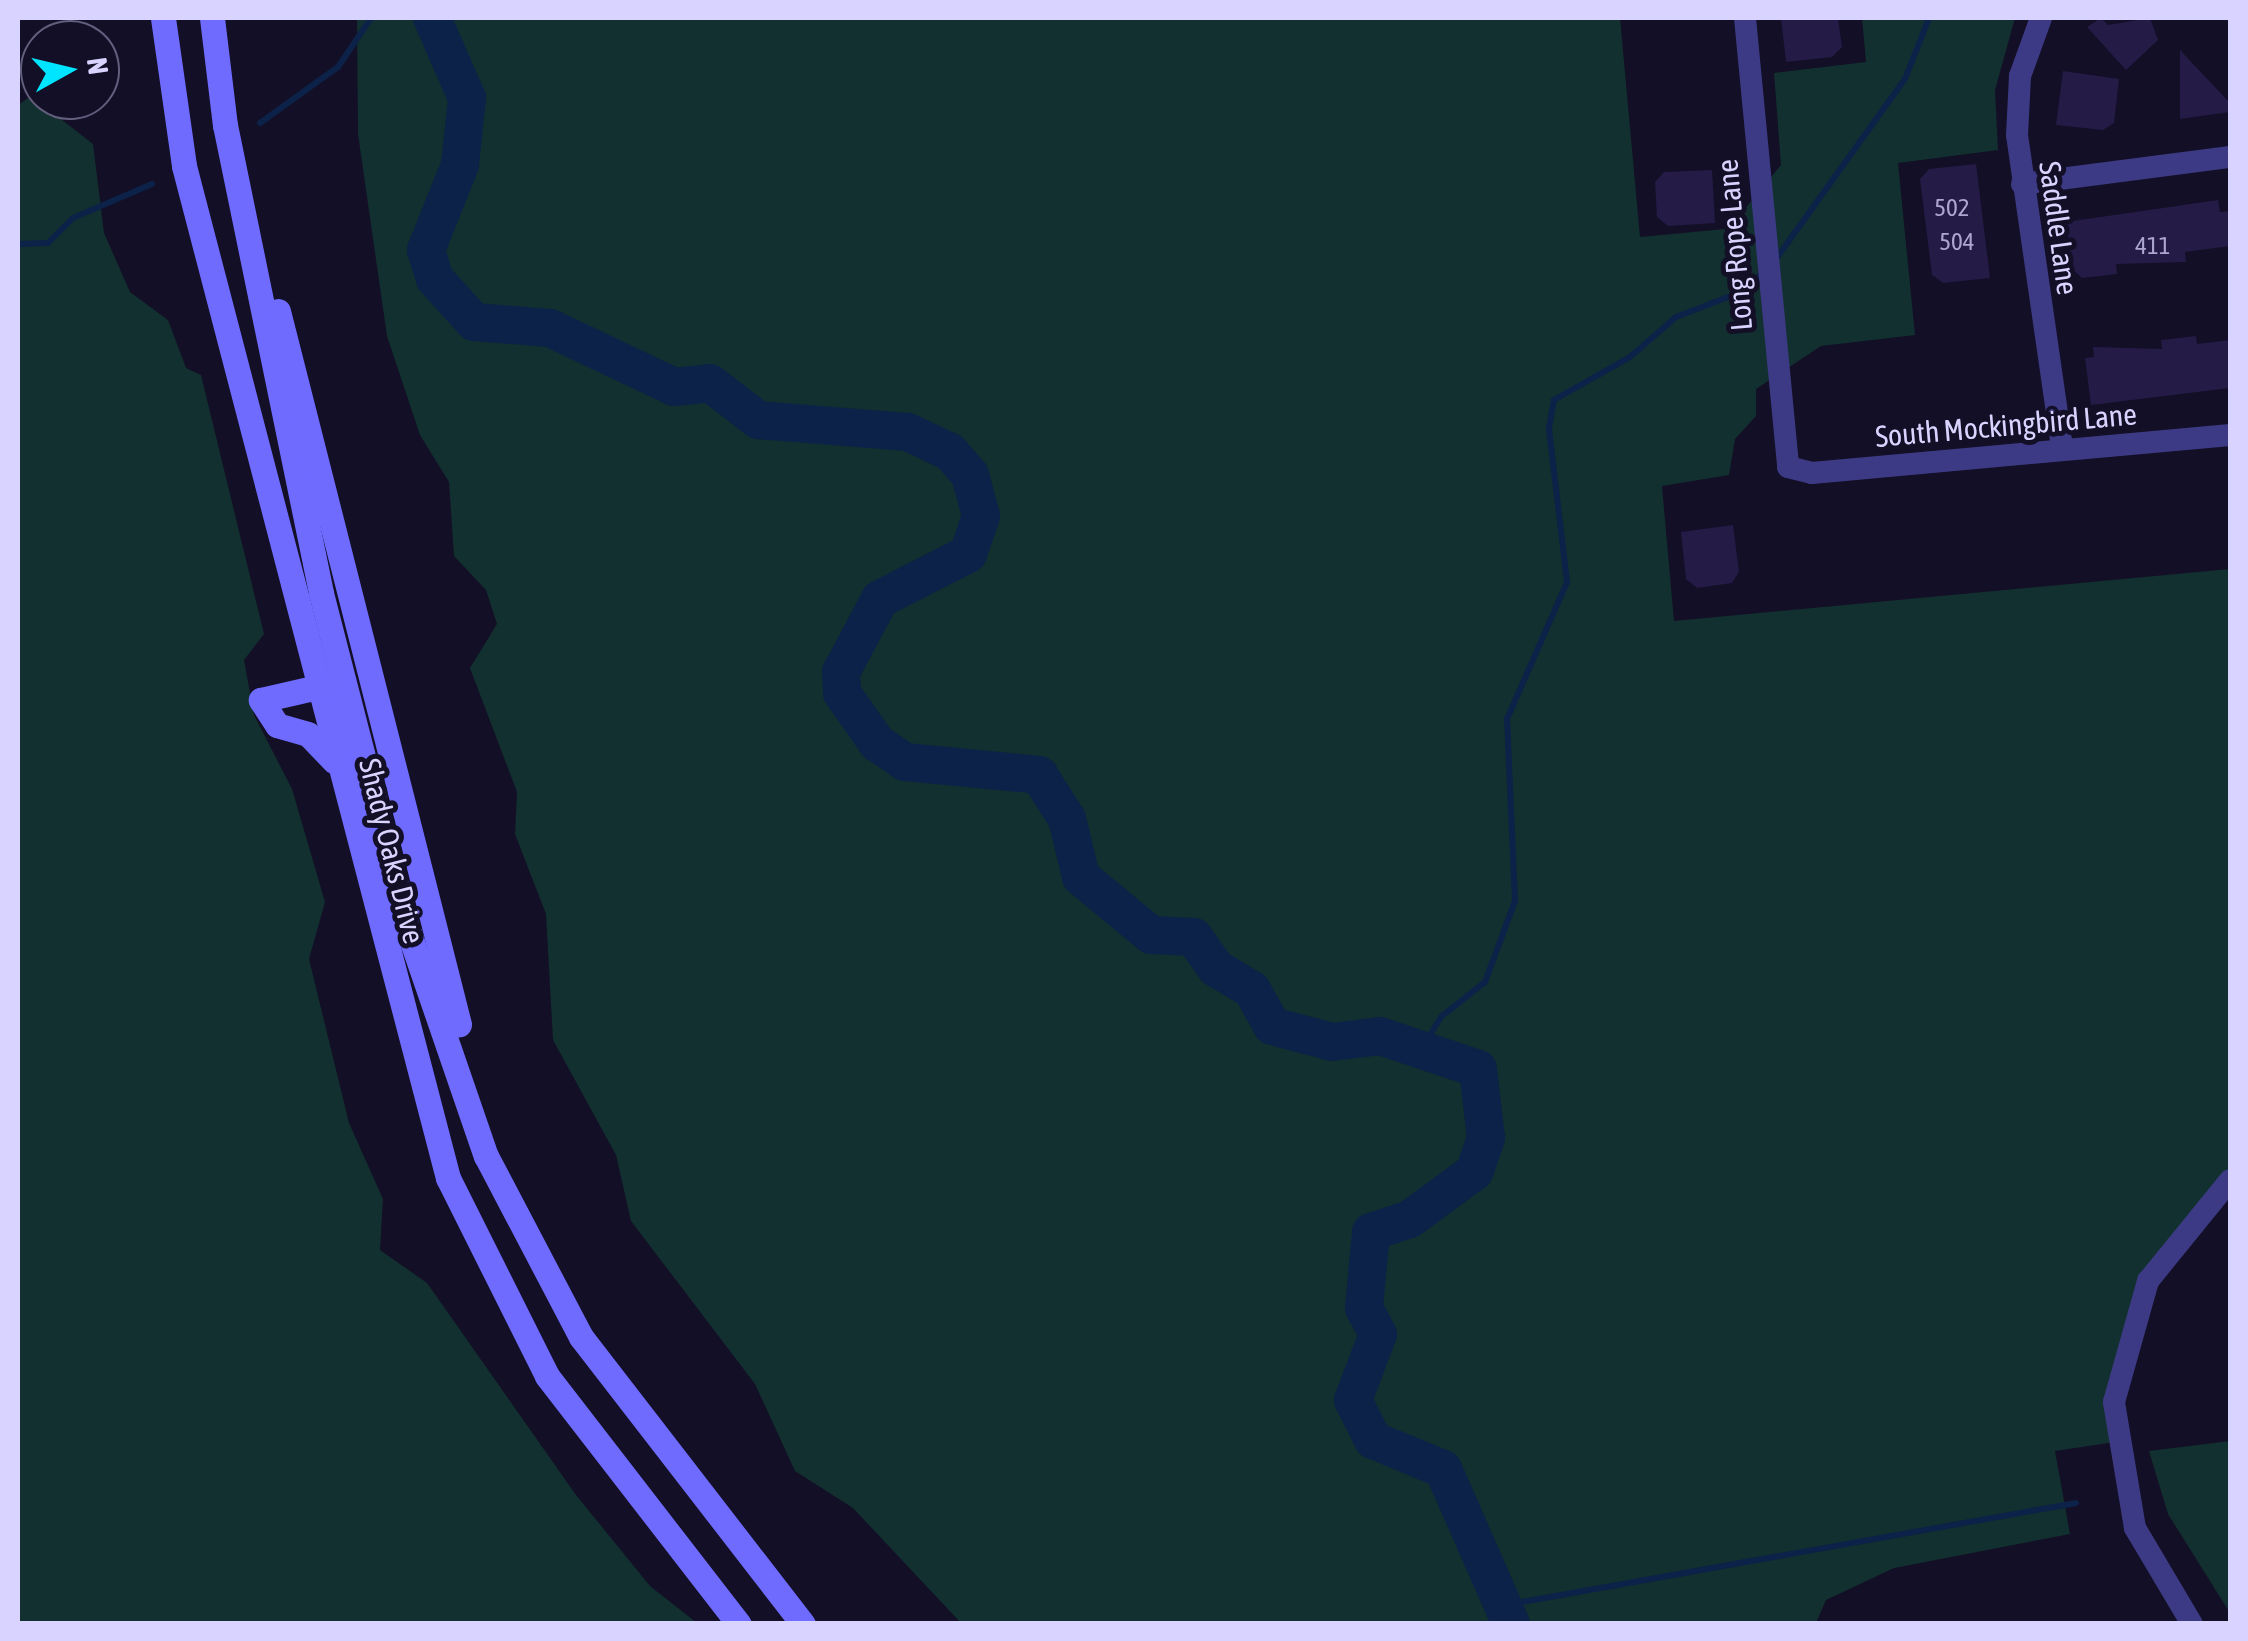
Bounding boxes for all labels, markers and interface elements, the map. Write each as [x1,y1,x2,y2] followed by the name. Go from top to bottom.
[20,20,120,120] north arrow
[81,56,115,77] text: N
[1709,158,1759,332] street label: Long Rope Lane
[2032,159,2086,297] street label: Saddle Lane
[1934,192,1970,222] house number: 502
[1939,226,1975,256] house number: 504
[2135,230,2171,260] house number: 411
[1874,396,2138,454] street label: South Mockingbird Lane
[352,755,432,947] street label: Shady Oaks Drive

